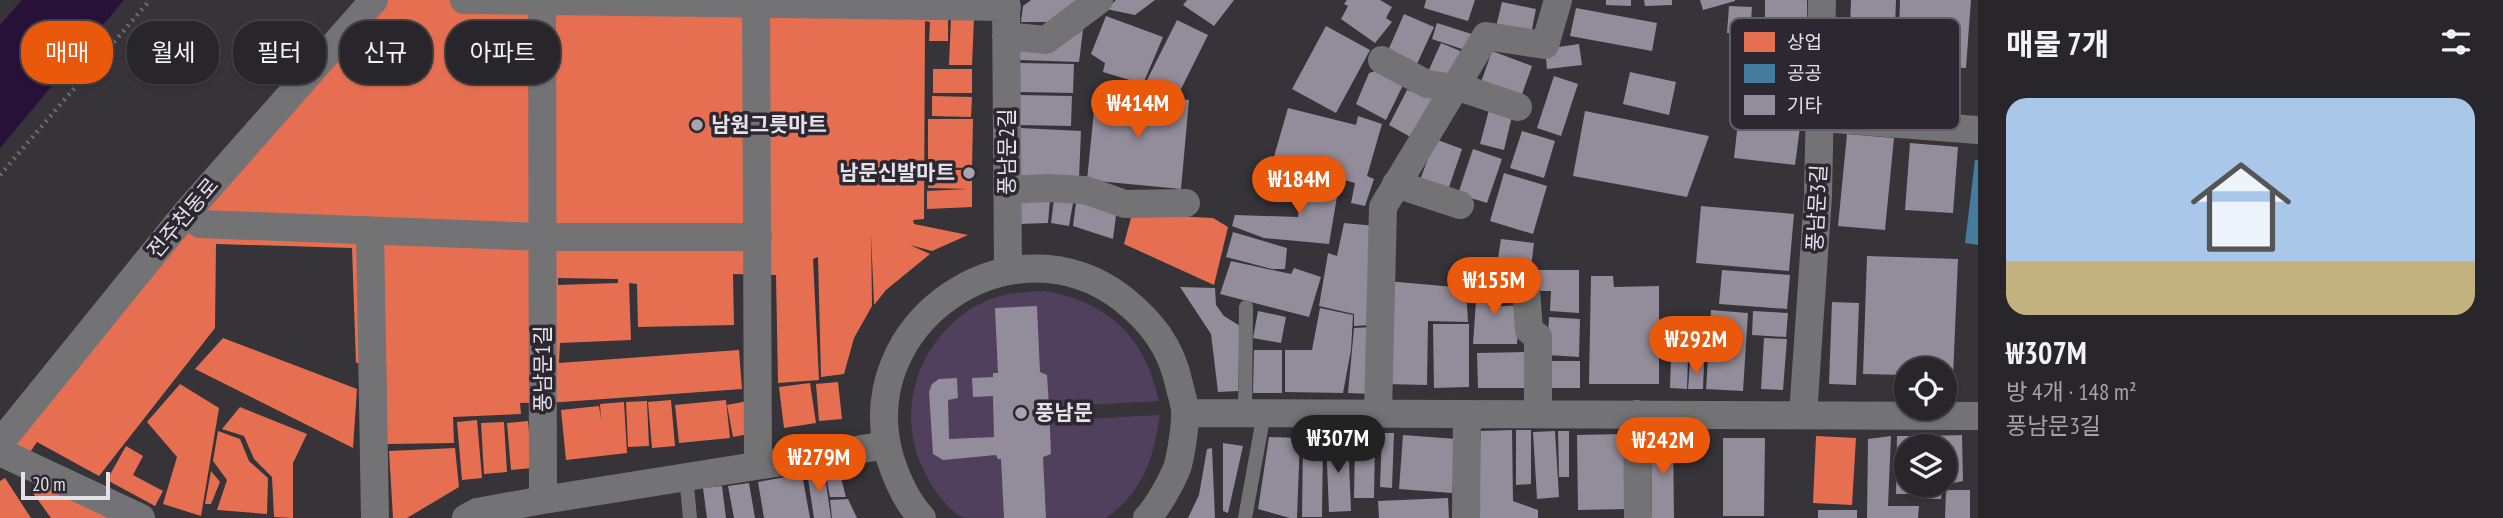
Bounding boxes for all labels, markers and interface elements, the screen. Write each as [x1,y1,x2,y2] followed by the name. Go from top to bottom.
[1730,18,1960,130] legend
[21,21,113,84] chip: 매매
[127,21,219,84] chip: 월세
[233,21,326,84] chip: 필터
[340,21,432,84] chip: 신규
[446,21,560,84] chip: 아파트
[2437,23,2475,61] icon: filters
[2006,24,2109,63] text: 매물 7개
[1787,30,1822,54] text: 상업
[1787,61,1822,85] text: 공공
[1089,80,1187,140] pin: ₩414M
[1107,88,1169,117] text: ₩414M
[1787,93,1822,117] text: 기타
[993,109,1020,195] street label: 풍남문2길
[711,111,827,138] place label: 남원그릇마트
[689,117,705,133] marker: 남원그릇마트
[2178,144,2304,270] icon: home
[1250,156,1348,216] pin: ₩184M
[839,159,955,186] place label: 남문신발마트
[1268,164,1330,193] text: ₩184M
[1801,164,1832,252] street label: 풍남문3길
[961,165,977,181] marker: 남문신발마트
[141,172,224,263] street label: 전주천동로
[1445,258,1543,317] pin: ₩155M
[1463,265,1525,294] text: ₩155M
[1647,316,1745,376] pin: ₩292M
[1665,324,1727,353] text: ₩292M
[529,326,556,412] street label: 풍남문1길
[2006,333,2087,372] text: ₩307M
[1894,357,1957,497] map controls
[1894,357,1957,420] button: locate
[2006,377,2137,406] text: 방 4개 · 148 m²
[1035,399,1093,426] place label: 풍남문
[1013,405,1029,421] marker: 풍남문
[2006,411,2101,440] text: 풍남문3길
[1289,416,1387,475] pin: ₩307M
[1614,418,1712,477] pin: ₩242M
[1307,423,1369,452] text: ₩307M
[1632,425,1694,454] text: ₩242M
[770,434,868,494] pin: ₩279M
[1894,434,1957,497] button: layers
[788,442,850,471] text: ₩279M
[21,469,110,501] scale bar
[32,472,66,496] text: 20 m

